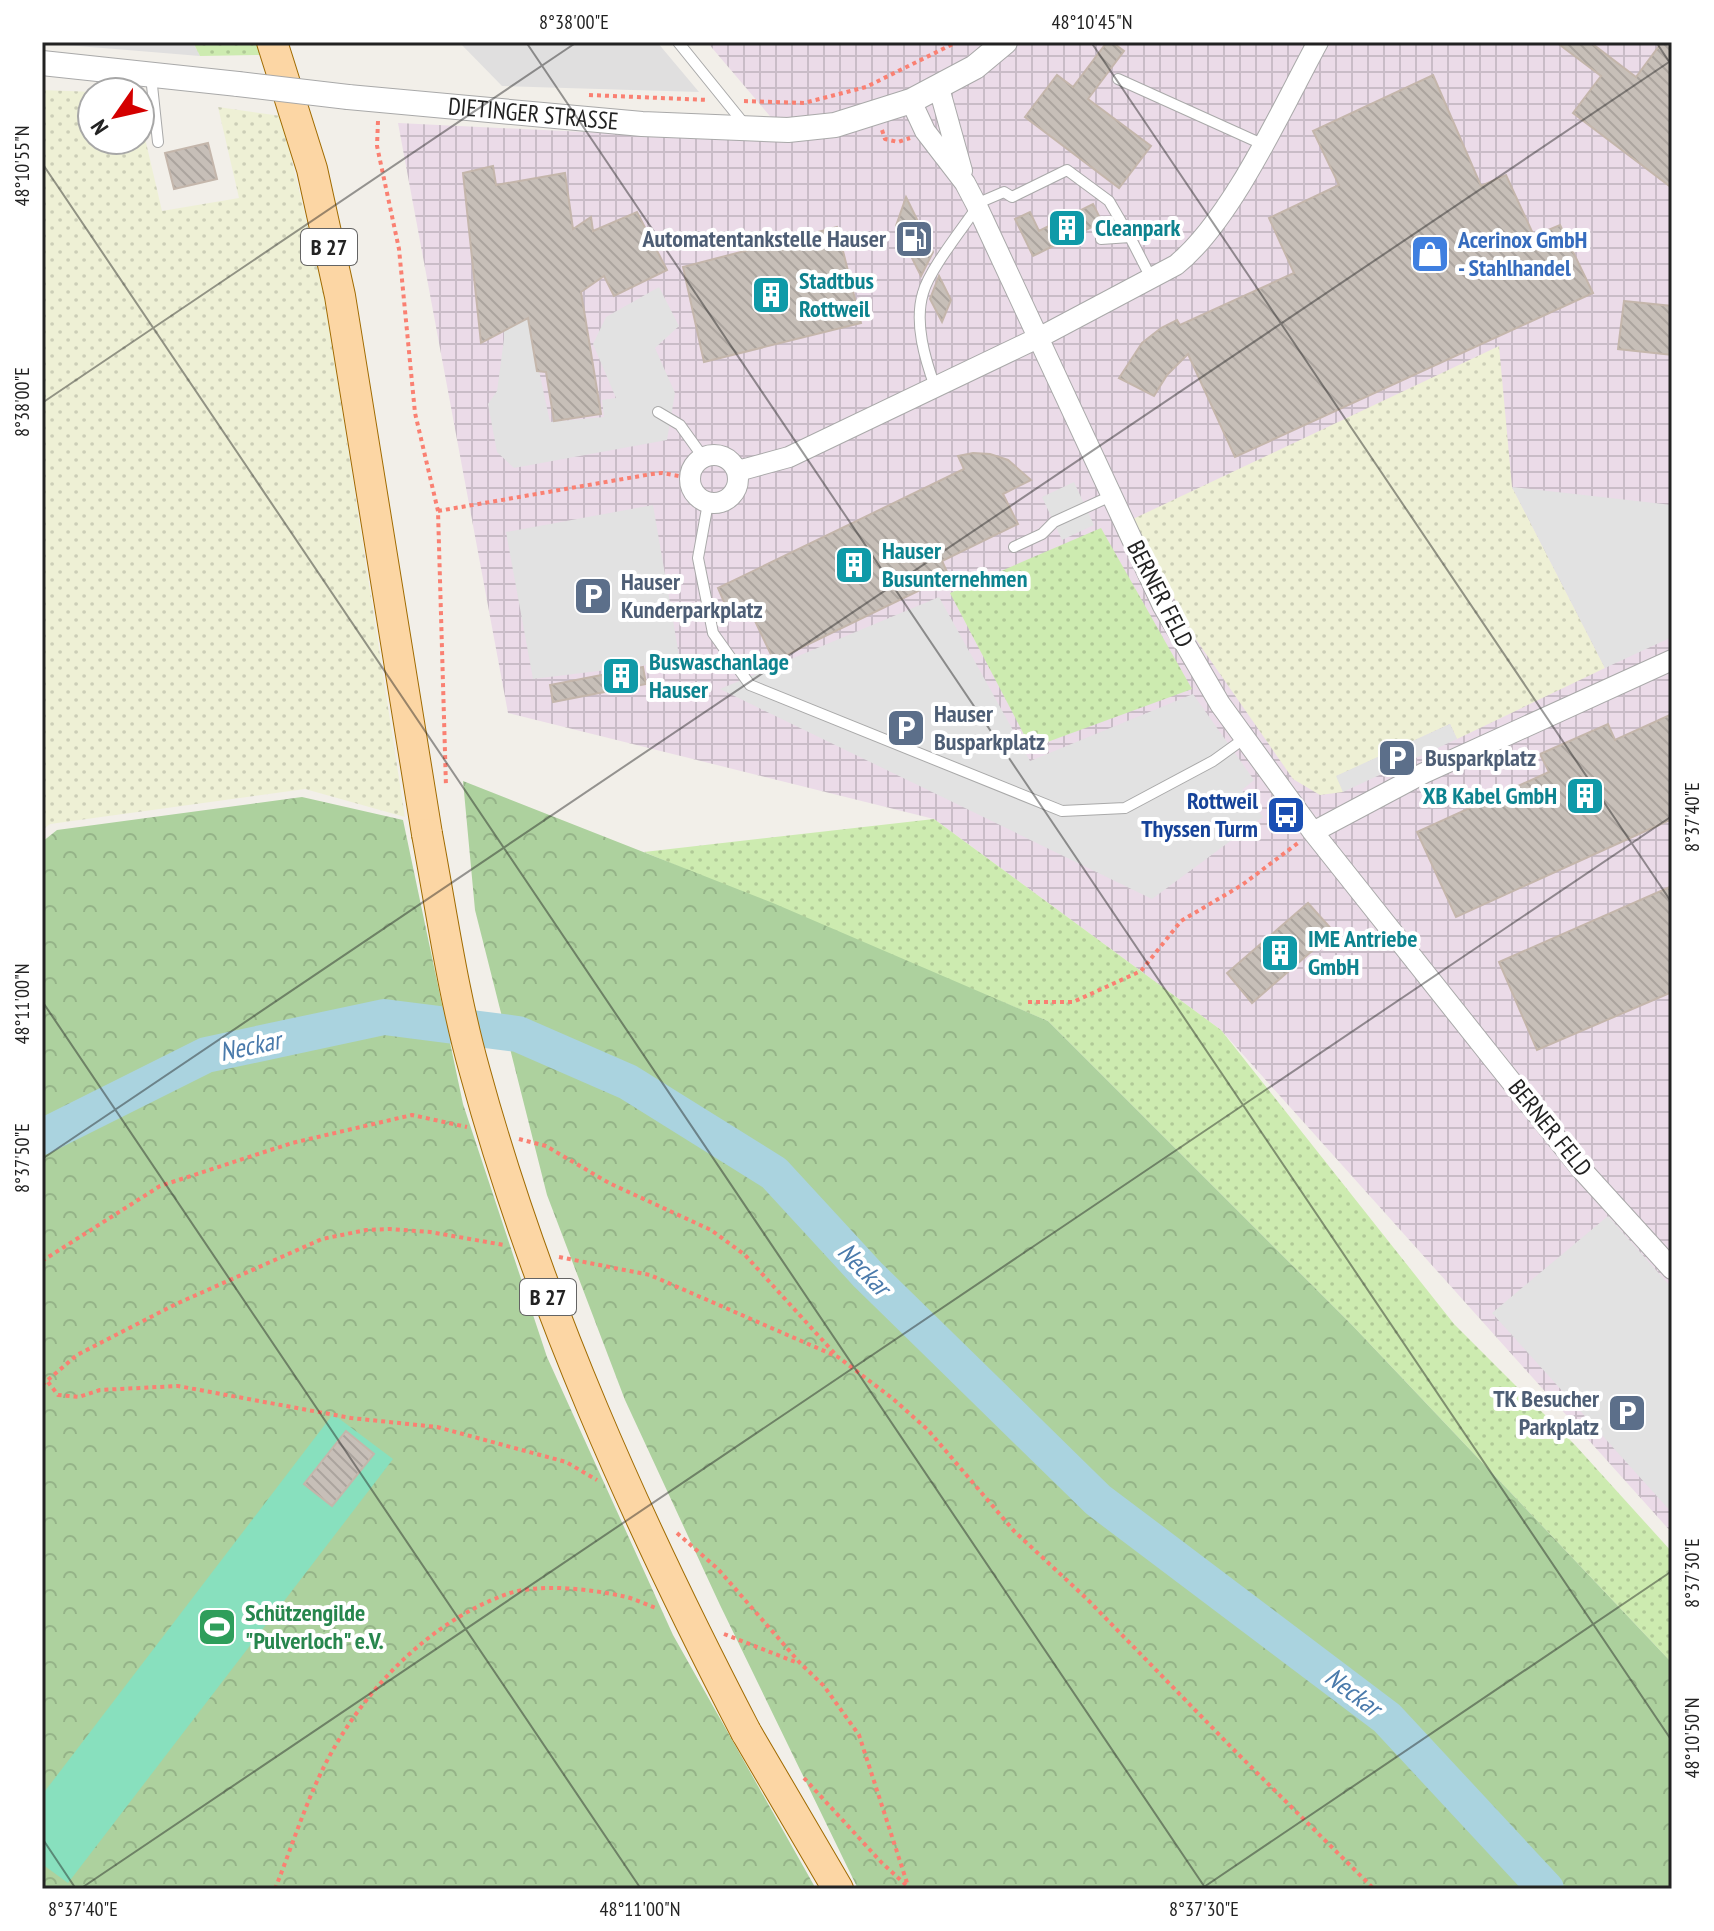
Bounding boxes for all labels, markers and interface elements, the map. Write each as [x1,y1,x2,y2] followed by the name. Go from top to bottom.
[539,9,609,35] text: 8°38'00"E
[1052,9,1132,35] text: 48°10'45"N
[76,76,156,156] north arrow
[447,90,620,137] street label: DIETINGER STRASSE
[84,114,114,140] text: N
[9,126,35,206] text: 48°10'55"N
[1046,207,1088,249] building icon: Cleanpark
[1095,212,1180,243] place label: Cleanpark
[893,218,935,260] fuel station icon: Automatentankstelle Hauser
[642,223,887,254] place label: Automatentankstelle Hauser
[1457,224,1587,283] place label: Acerinox GmbH - Stahlhandel
[301,229,357,265] road number: B 27
[1409,233,1451,275] shop icon: Acerinox GmbH - Stahlhandel
[799,265,874,324] place label: Stadtbus Rottweil
[750,274,792,316] building icon: Stadtbus Rottweil
[9,367,35,437] text: 8°38'00"E
[882,535,1027,594] place label: Hauser Busunternehmen
[1120,535,1201,652] street label: BERNER FELD
[833,544,875,586] building icon: Hauser Busunternehmen
[621,566,763,625] place label: Hauser Kunderparkplatz
[572,575,614,617] parking icon: Hauser Kunderparkplatz
[649,646,789,705] place label: Buswaschanlage Hauser
[600,655,642,697] building icon: Buswaschanlage Hauser
[934,698,1045,757] place label: Hauser Busparkplatz
[885,707,927,749] parking icon: Hauser Busparkplatz
[1376,737,1418,779] parking icon: Busparkplatz
[1425,742,1536,773] place label: Busparkplatz
[1564,775,1606,817] building icon: XB Kabel GmbH
[1423,780,1557,811] place label: XB Kabel GmbH
[1679,782,1705,852] text: 8°37'40"E
[1141,785,1258,844] place label: Rottweil Thyssen Turm
[1265,794,1307,836] bus stop icon: Rottweil Thyssen Turm
[1308,923,1417,982] place label: IME Antriebe GmbH
[1259,932,1301,974] building icon: IME Antriebe GmbH
[9,964,35,1044] text: 48°11'00"N
[216,1022,287,1068] water label: Neckar
[1502,1073,1599,1182] street label: BERNER FELD
[9,1123,35,1193] text: 8°37'50"E
[831,1235,900,1305] water label: Neckar
[520,1279,576,1315] road number: B 27
[1493,1383,1600,1442] place label: TK Besucher Parkplatz
[1606,1392,1648,1434] parking icon: TK Besucher Parkplatz
[1679,1538,1705,1608] text: 8°37'30"E
[245,1597,384,1656] place label: Schützengilde "Pulverloch" e.V.
[196,1606,238,1648] sports icon: Schützengilde "Pulverloch" e.V.
[1319,1660,1391,1726] water label: Neckar
[1679,1698,1705,1778] text: 48°10'50"N
[48,1896,118,1922] text: 8°37'40"E
[600,1896,680,1922] text: 48°11'00"N
[1169,1896,1239,1922] text: 8°37'30"E

